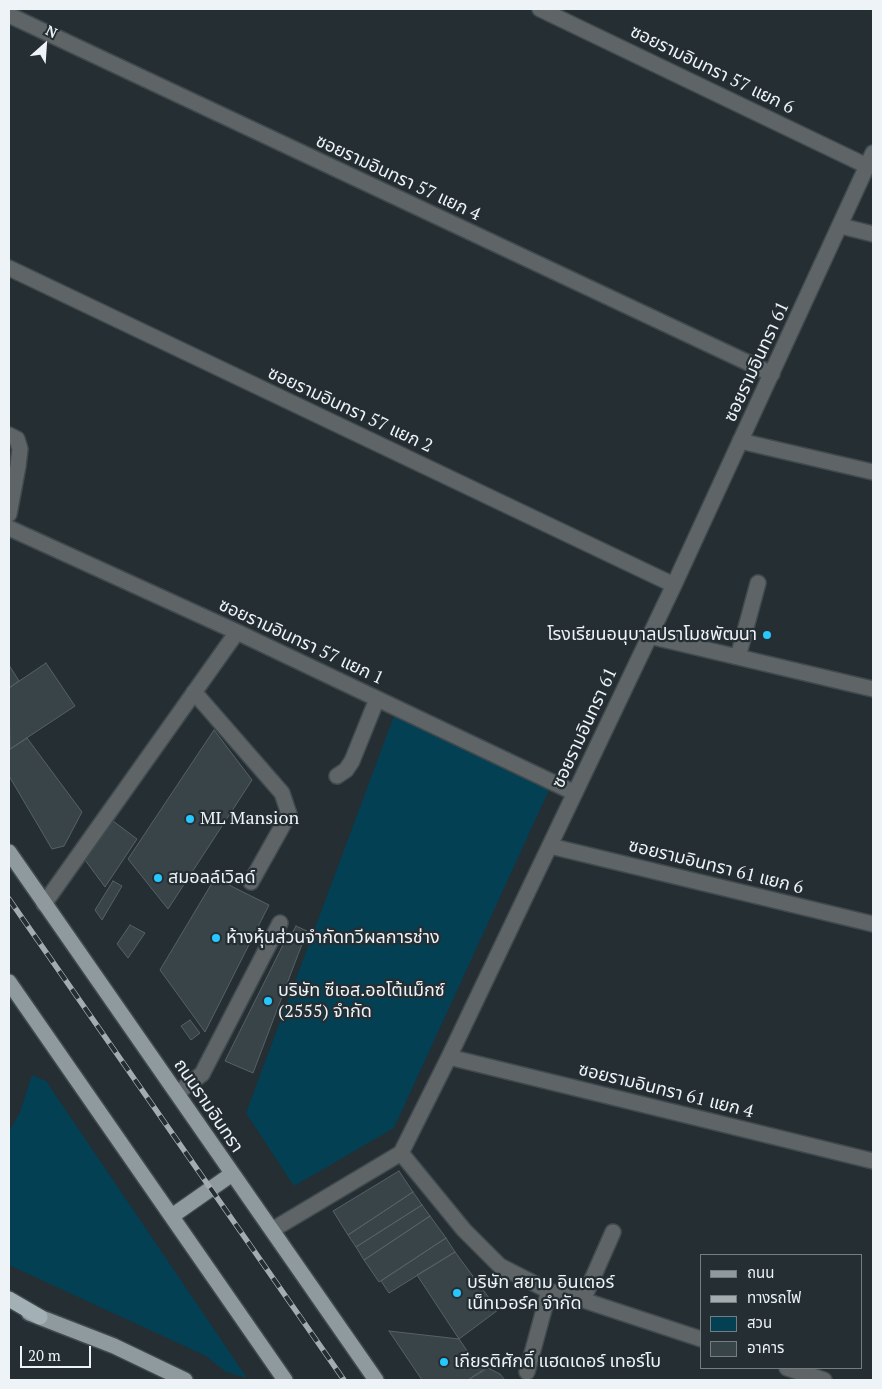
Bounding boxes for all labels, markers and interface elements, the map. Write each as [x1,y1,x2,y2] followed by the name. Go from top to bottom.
[20,20,70,70] north arrow
[43,20,61,42] text: N
[627,21,797,119] street label: ซอยรามอินทรา 57 แยก 6
[312,130,484,226] street label: ซอยรามอินทรา 57 แยก 4
[720,298,794,426] street label: ซอยรามอินทรา 61
[264,362,436,458] street label: ซอยรามอินทรา 57 แยก 2
[215,594,387,690] street label: ซอยรามอินทรา 57 แยก 1
[547,624,757,646] place label: โรงเรียนอนุบาลปราโมชพัฒนา
[761,629,773,641] marker: โรงเรียนอนุบาลปราโมชพัฒนา
[548,664,622,792] street label: ซอยรามอินทรา 61
[200,808,299,830] place label: ML Mansion
[184,813,196,825] marker: ML Mansion
[626,835,806,899] street label: ซอยรามอินทรา 61 แยก 6
[168,867,256,889] place label: สมอลล์เวิลด์
[152,872,164,884] marker: สมอลล์เวิลด์
[226,927,440,949] place label: ห้างหุ้นส่วนจำกัดทวีผลการช่าง
[210,932,222,944] marker: ห้างหุ้นส่วนจำกัดทวีผลการช่าง
[278,980,445,1022] place label: บริษัท ซีเอส.ออโต้แม็กซ์ (2555) จำกัด
[262,995,274,1007] marker: บริษัท ซีเอส.ออโต้แม็กซ์ (2555) จำกัด
[169,1055,247,1157] street label: ถนนรามอินทรา
[576,1059,756,1123] street label: ซอยรามอินทรา 61 แยก 4
[700,1254,862,1369] legend
[747,1262,774,1282] text: ถนน
[467,1272,614,1315] place label: บริษัท สยาม อินเตอร์ เน็ทเวอร์ค จำกัด
[451,1287,463,1299] marker: บริษัท สยาม อินเตอร์ เน็ทเวอร์ค จำกัด
[747,1287,801,1307] text: ทางรถไฟ
[747,1312,772,1332] text: สวน
[22,1336,94,1368] scale bar
[747,1337,784,1357] text: อาคาร
[28,1345,61,1365] text: 20 m
[454,1351,661,1373] place label: เกียรติศักดิ์ แฮดเดอร์ เทอร์โบ
[438,1356,450,1368] marker: เกียรติศักดิ์ แฮดเดอร์ เทอร์โบ

